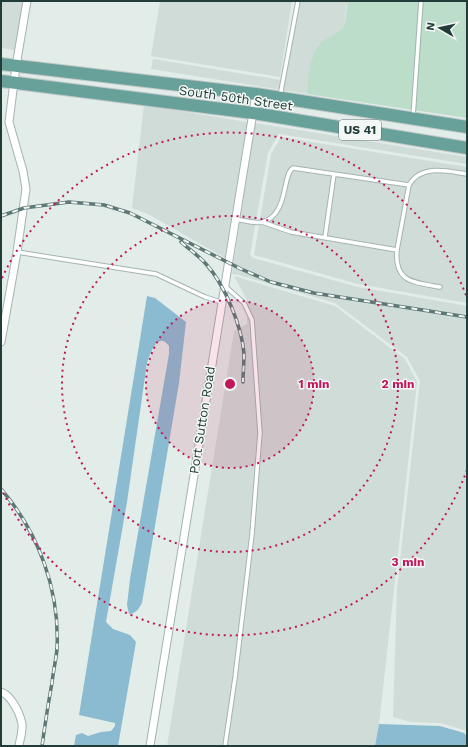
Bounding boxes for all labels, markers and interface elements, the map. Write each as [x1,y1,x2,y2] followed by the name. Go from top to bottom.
[420,8,460,48] north arrow
[424,21,438,32] text: N
[178,83,294,113] street label: South 50th Street
[339,120,381,140] road number: US 41
[186,365,218,475] street label: Port Sutton Road
[223,377,237,391] centre of rings
[299,377,329,391] text: 1 min
[382,377,414,391] text: 2 min
[392,555,424,569] text: 3 min

